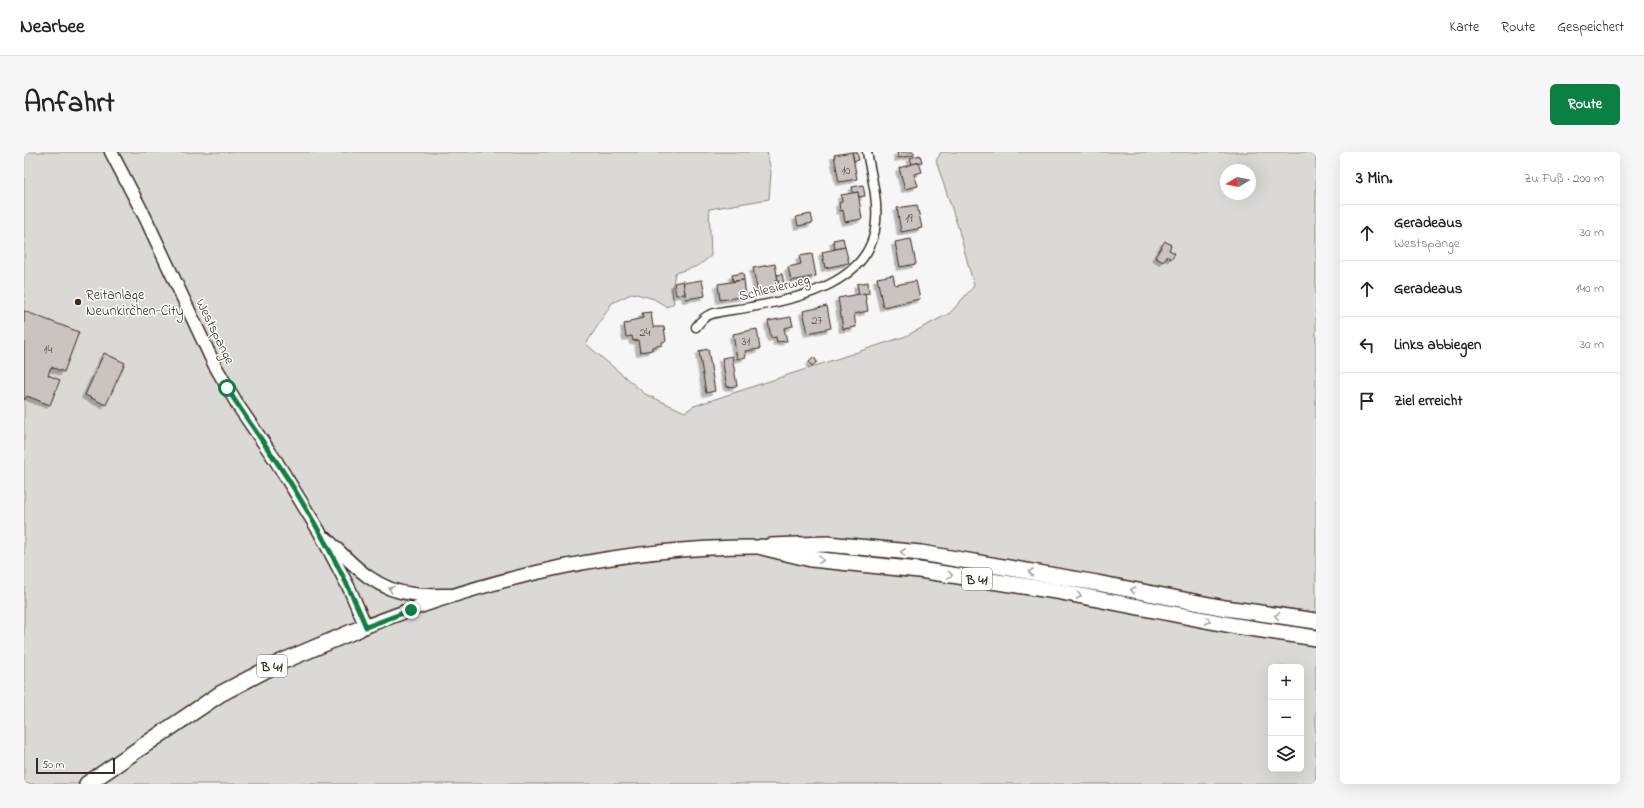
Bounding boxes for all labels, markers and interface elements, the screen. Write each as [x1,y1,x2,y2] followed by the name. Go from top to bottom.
[20,14,85,41] text: Nearbee
[1450,17,1479,38] text: Karte
[1501,17,1535,38] text: Route
[1557,17,1624,38] text: Gespeichert
[24,84,115,125] text: Anfahrt
[1550,84,1620,125] button: Route
[841,162,851,180] house number: 10
[1220,164,1256,200] north arrow
[1356,166,1393,191] text: 3 Min.
[1524,169,1604,188] text: Zu Fuß · 200 m
[905,210,913,228] house number: 19
[1394,212,1462,234] text: Geradeaus
[1356,222,1378,244] icon: ahead
[1580,223,1604,242] text: 30 m
[1394,234,1460,253] text: Westspange
[737,269,812,308] street label: Schlesierweg
[1356,278,1378,300] icon: ahead
[1394,278,1462,300] text: Geradeaus
[1576,279,1604,298] text: 140 m
[86,285,184,323] place label: Reitanlage Neunkirchen-City
[189,295,240,369] street label: Westspange
[73,297,83,307] marker: Reitanlage Neunkirchen-City
[812,312,823,330] house number: 27
[640,324,651,342] house number: 24
[742,333,751,351] house number: 31
[1356,334,1378,356] icon: left
[1394,334,1481,356] text: Links abbiegen
[1580,335,1604,354] text: 30 m
[44,341,52,359] house number: 14
[218,379,236,397] route start
[1356,390,1378,412] icon: arrive
[1394,390,1462,412] text: Ziel erreicht
[900,547,906,556] one-way arrow
[818,555,824,564] one-way arrow
[962,568,992,590] road number: B 41
[1028,568,1034,577] one-way arrow
[947,570,953,579] one-way arrow
[387,585,394,593] one-way arrow
[1130,587,1136,595] one-way arrow
[1075,591,1082,599] one-way arrow
[402,601,420,619] route end
[1274,612,1280,621] one-way arrow
[1205,616,1211,624] one-way arrow
[257,655,287,677] road number: B 41
[1268,664,1304,772] map controls
[1268,664,1304,700] button: +
[1268,700,1304,736] button: −
[1268,736,1304,772] button: layers
[36,756,115,775] scale bar
[42,757,64,773] text: 50 m

